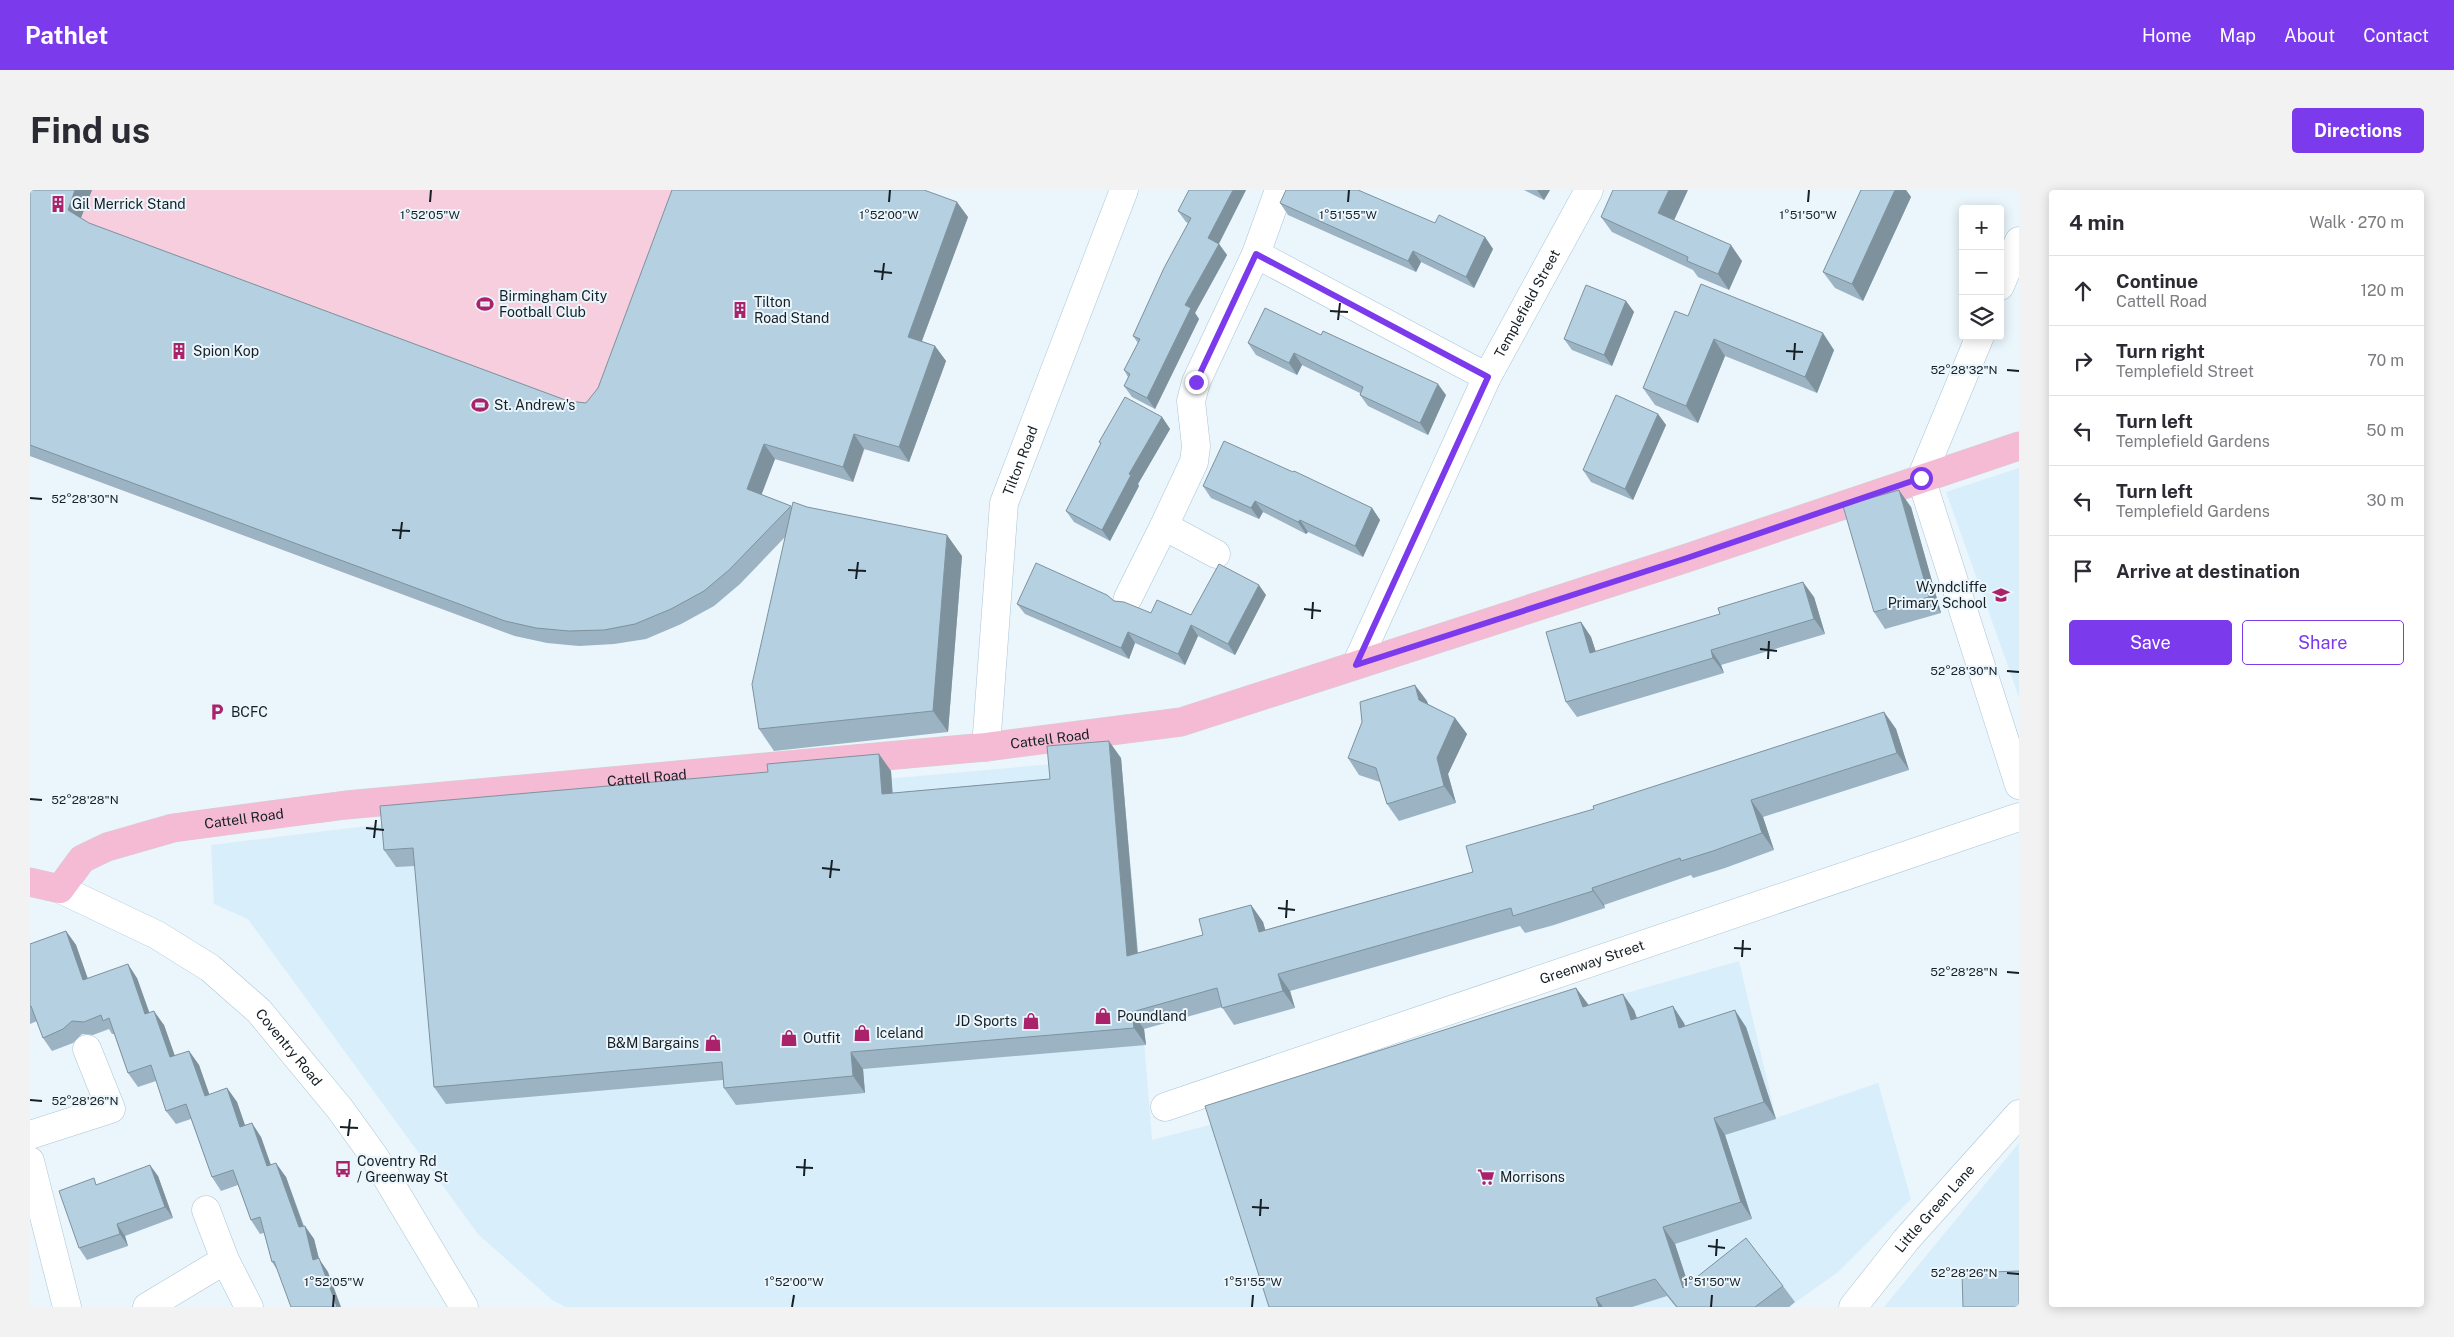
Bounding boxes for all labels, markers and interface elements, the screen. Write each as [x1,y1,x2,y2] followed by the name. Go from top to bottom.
[25,21,108,49] text: Pathlet
[2142,25,2192,46] text: Home
[2220,25,2256,46] text: Map
[2284,25,2335,46] text: About
[2363,25,2429,46] text: Contact
[2292,108,2424,153] button: Directions
[30,110,150,151] text: Find us
[48,194,68,214] building icon: Gil Merrick Stand
[72,196,186,212] place label: Gil Merrick Stand
[1959,205,2004,340] map controls
[1959,205,2004,250] button: +
[400,208,460,222] text: 1°52'05"W
[859,208,919,222] text: 1°52'00"W
[1319,208,1378,222] text: 1°51'55"W
[1779,208,1837,222] text: 1°51'50"W
[2069,210,2124,235] text: 4 min
[2309,213,2404,232] text: Walk · 270 m
[1491,247,1563,360] street label: Templefield Street
[1959,250,2004,295] button: −
[2116,270,2198,292] text: Continue
[2069,277,2097,305] icon: ahead
[2360,281,2404,300] text: 120 m
[499,288,608,320] place label: Birmingham City Football Club
[2116,292,2207,311] text: Cattell Road
[475,294,495,314] sports icon: Birmingham City Football Club
[754,294,829,326] place label: Tilton Road Stand
[1959,295,2004,340] button: layers
[730,300,750,320] building icon: Tilton Road Stand
[2116,340,2205,362] text: Turn right
[169,341,189,361] building icon: Spion Kop
[193,343,259,359] place label: Spion Kop
[2069,347,2097,375] icon: right
[2367,351,2404,370] text: 70 m
[2116,362,2254,381] text: Templefield Street
[1930,363,1998,377] text: 52°28'32"N
[1185,371,1208,394] route end
[470,395,490,415] sports icon: St. Andrew's
[494,397,575,413] place label: St. Andrew's
[2116,410,2193,432] text: Turn left
[2069,417,2097,445] icon: left
[2366,421,2404,440] text: 50 m
[1000,424,1041,498] street label: Tilton Road
[2116,432,2270,451] text: Templefield Gardens
[1910,467,1933,490] route start
[2116,480,2193,502] text: Turn left
[2069,487,2097,515] icon: left
[2367,491,2404,510] text: 30 m
[51,492,119,506] text: 52°28'30"N
[2116,502,2270,521] text: Templefield Gardens
[2069,557,2097,585] icon: arrive
[2116,560,2300,582] text: Arrive at destination
[1888,579,1987,611] place label: Wyndcliffe Primary School
[1991,585,2011,605] school or university icon: Wyndcliffe Primary School
[2069,620,2232,665] button: Save
[2242,620,2404,665] button: Share
[1930,664,1998,678] text: 52°28'30"N
[207,702,227,722] parking icon: BCFC
[231,704,268,720] place label: BCFC
[1009,726,1091,752] street label: Cattell Road
[606,766,687,789] street label: Cattell Road
[51,793,119,807] text: 52°28'28"N
[203,805,285,832] street label: Cattell Road
[1538,937,1646,987] street label: Greenway Street
[1930,965,1998,979] text: 52°28'28"N
[252,1005,325,1089] street label: Coventry Road
[1093,1006,1113,1026] shop icon: Poundland
[1117,1008,1187,1024] place label: Poundland
[1021,1011,1041,1031] shop icon: JD Sports
[955,1013,1017,1029] place label: JD Sports
[852,1023,872,1043] shop icon: Iceland
[876,1025,924,1041] place label: Iceland
[779,1028,799,1048] shop icon: Outfit
[803,1030,841,1046] place label: Outfit
[703,1033,723,1053] shop icon: B&M Bargains
[607,1035,699,1051] place label: B&M Bargains
[51,1094,119,1108] text: 52°28'26"N
[357,1153,448,1185] place label: Coventry Rd / Greenway St
[333,1159,353,1179] bus stop icon: Coventry Rd / Greenway St
[1892,1161,1978,1255] street label: Little Green Lane
[1476,1167,1496,1187] supermarket icon: Morrisons
[1500,1169,1565,1185] place label: Morrisons
[1930,1266,1998,1280] text: 52°28'26"N
[304,1275,364,1289] text: 1°52'05"W
[764,1275,824,1289] text: 1°52'00"W
[1224,1275,1283,1289] text: 1°51'55"W
[1683,1275,1741,1289] text: 1°51'50"W

